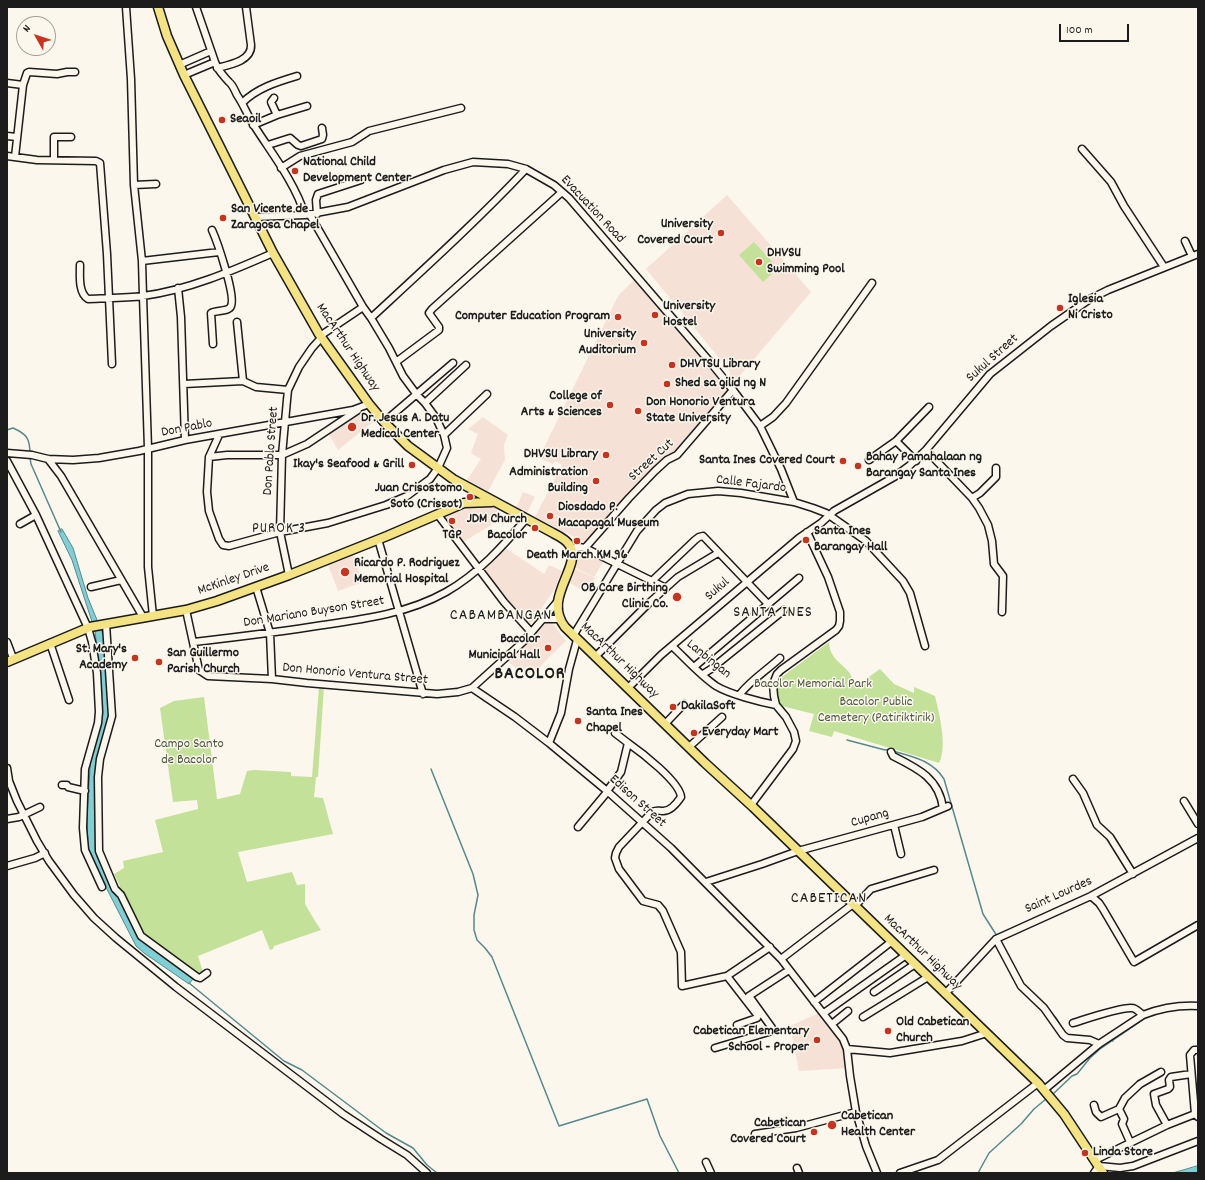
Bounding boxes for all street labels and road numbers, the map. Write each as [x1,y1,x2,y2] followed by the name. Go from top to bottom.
[556,173,628,247] street label: Evacuation Road
[311,301,383,395] street label: MacArthur Highway
[963,331,1023,387] street label: Sukul Street
[261,406,283,496] street label: Don Pablo Street
[160,416,214,442] street label: Don Pablo
[626,436,678,486] street label: Street Cut
[715,472,787,498] street label: Calle Fajardo
[196,560,272,600] street label: McKinley Drive
[702,575,734,605] street label: Sukul
[242,594,386,632] street label: Don Mariano Buyson Street
[576,619,662,703] street label: MacArthur Highway
[682,637,734,683] street label: Lanbingan
[282,660,428,690] street label: Don Honorio Ventura Street
[605,772,669,832] street label: Edison Street
[849,806,891,832] street label: Cupang
[1023,874,1095,918] street label: Saint Lourdes
[879,911,965,995] street label: MacArthur Highway

